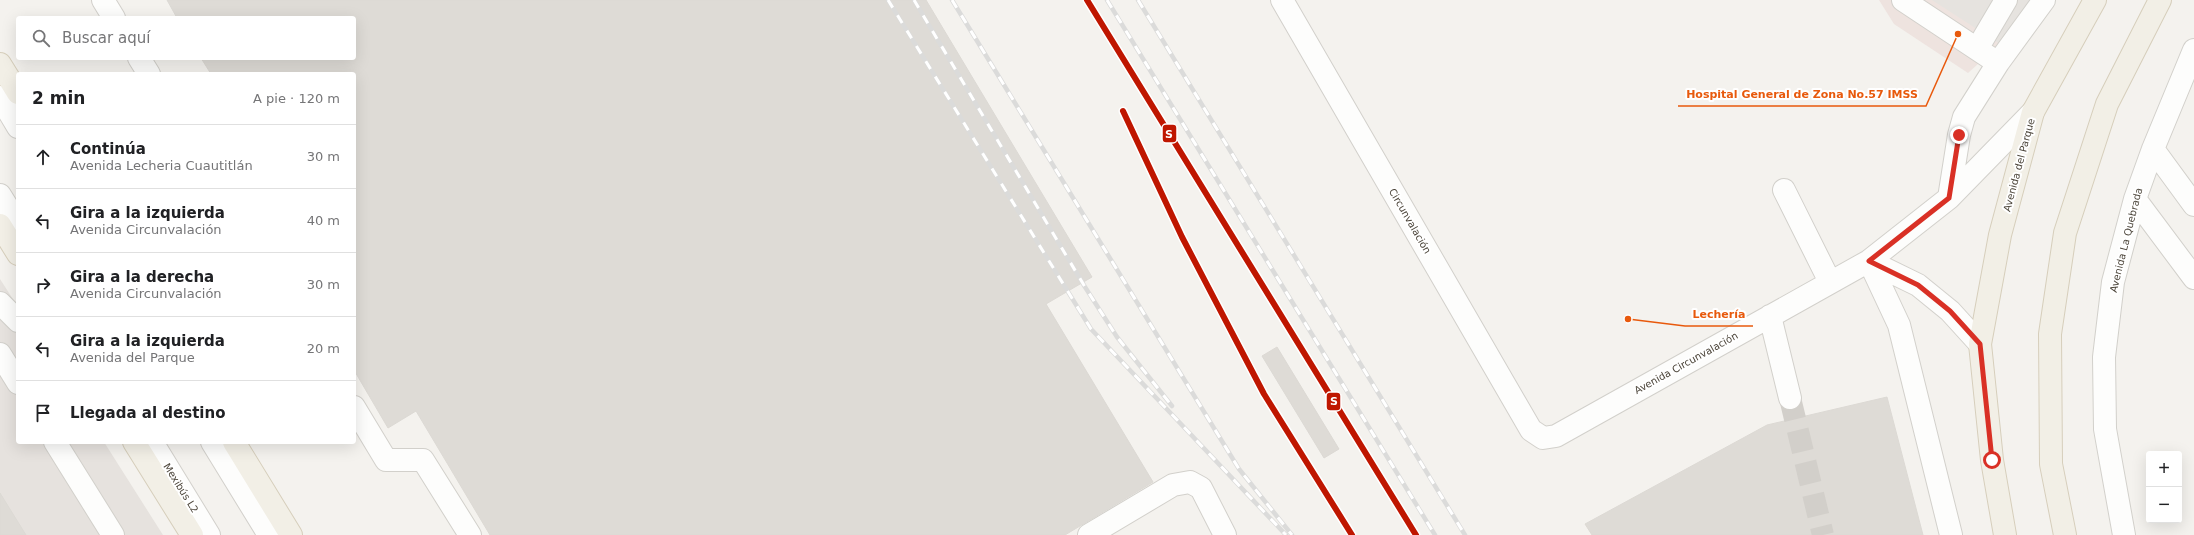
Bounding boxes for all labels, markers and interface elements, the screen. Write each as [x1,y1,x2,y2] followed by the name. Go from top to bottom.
[16,16,356,60] search box
[30,27,52,49] icon: search
[62,29,150,47] text: Buscar aquí
[1678,83,1926,106] callout: Hospital General de Zona No.57 IMSS
[32,88,85,108] text: 2 min
[1686,88,1918,101] text: Hospital General de Zona No.57 IMSS
[253,91,340,106] text: A pie · 120 m
[2001,117,2037,213] street label: Avenida del Parque
[1162,124,1177,143] line badge: S
[1950,126,1968,144] route end
[1165,128,1173,141] text: S
[70,140,146,158] text: Continúa
[32,146,54,168] icon: ahead
[307,149,340,164] text: 30 m
[70,158,253,173] text: Avenida Lecheria Cuautitlán
[1387,186,1433,256] street label: Circunvalación
[2108,187,2144,293] street label: Avenida La Quebrada
[70,204,225,222] text: Gira a la izquierda
[32,210,54,232] icon: left
[307,213,340,228] text: 40 m
[70,222,222,237] text: Avenida Circunvalación
[70,268,214,286] text: Gira a la derecha
[32,274,54,296] icon: right
[307,277,340,292] text: 30 m
[70,286,222,301] text: Avenida Circunvalación
[1685,303,1753,326] callout: Lechería
[1693,308,1745,321] text: Lechería
[1632,330,1740,396] street label: Avenida Circunvalación
[70,332,225,350] text: Gira a la izquierda
[32,338,54,360] icon: left
[307,341,340,356] text: 20 m
[70,350,195,365] text: Avenida del Parque
[1326,392,1341,411] line badge: S
[1330,395,1338,408] text: S
[32,402,54,424] icon: arrive
[70,404,225,422] text: Llegada al destino
[1983,451,2001,469] route start
[2146,451,2182,523] map controls
[2146,451,2182,487] button: +
[161,461,201,515] street label: Mexibús L2
[2146,487,2182,523] button: −

